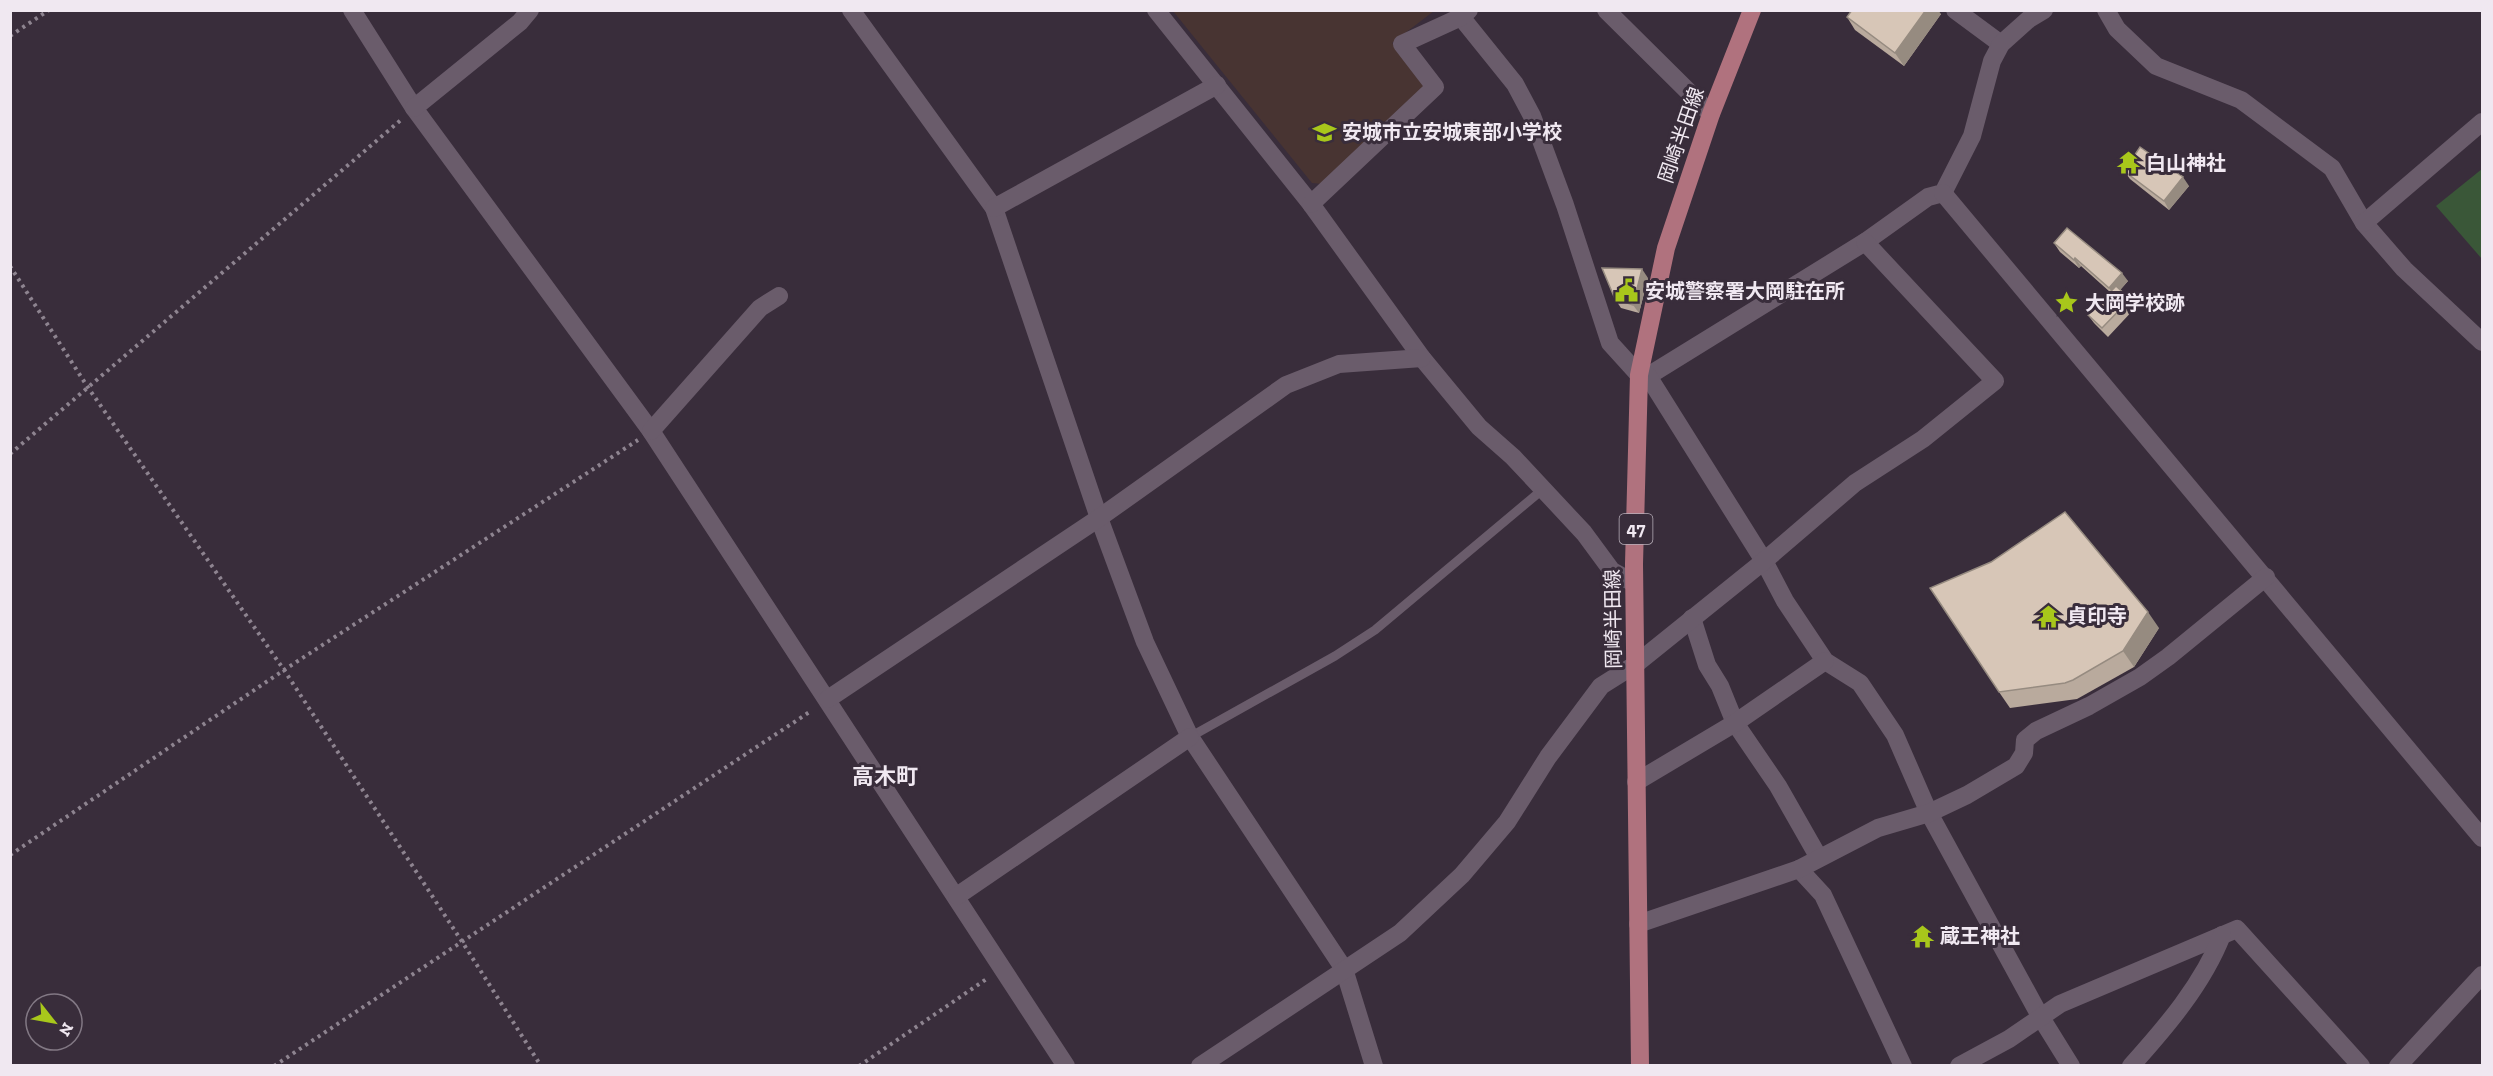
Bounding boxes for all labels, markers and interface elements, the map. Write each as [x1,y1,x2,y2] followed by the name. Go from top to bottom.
[1653,84,1709,186] street label: 岡崎半田線
[1311,119,1337,145] school or university icon: 安城市立安城東部小学校
[1342,120,1562,144] place label: 安城市立安城東部小学校
[2115,150,2141,176] temple icon: 白山神社
[2146,151,2226,175] place label: 白山神社
[1614,278,1640,304] public building icon: 安城警察署大岡駐在所
[1645,279,1845,303] place label: 安城警察署大岡駐在所
[2054,290,2080,316] place icon: 大岡学校跡
[2085,291,2185,315] place label: 大岡学校跡
[1620,514,1652,544] road number: 47
[1600,569,1626,669] street label: 岡崎半田線
[2036,603,2062,629] temple icon: 貞印寺
[2067,604,2127,628] place label: 貞印寺
[852,763,918,790] district label: 高木町
[1909,923,1935,949] temple icon: 蔵王神社
[1940,924,2020,948] place label: 蔵王神社
[24,992,84,1052] north arrow
[55,1019,78,1040] text: N

